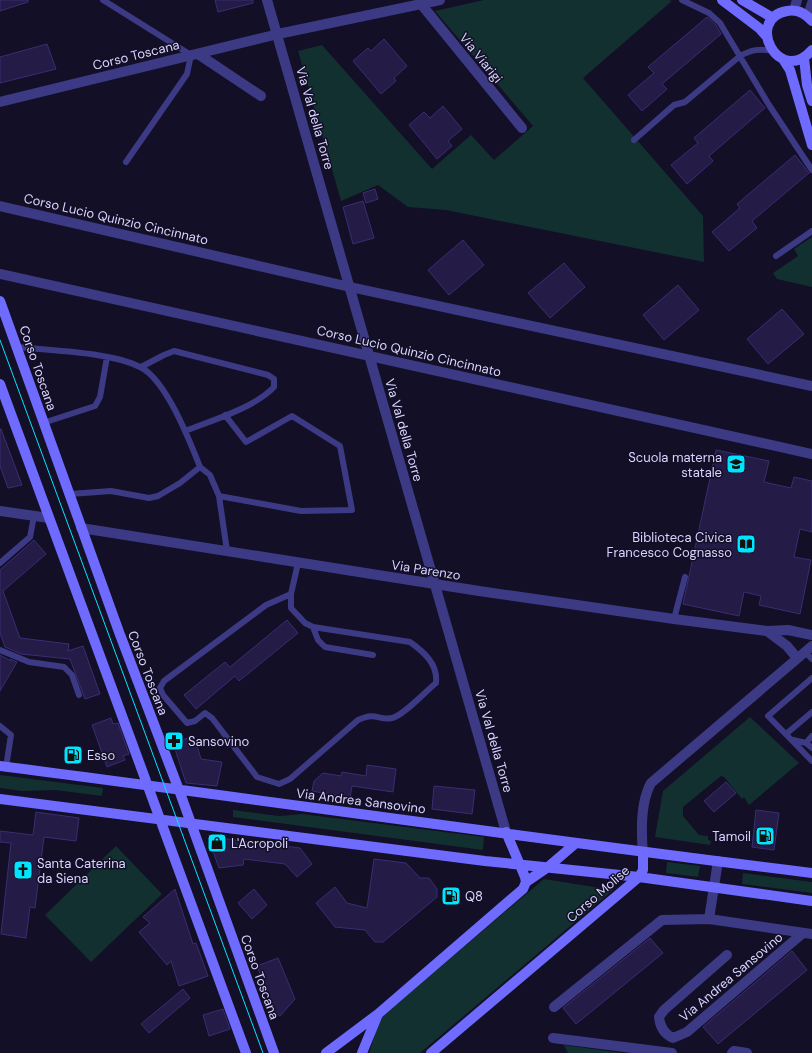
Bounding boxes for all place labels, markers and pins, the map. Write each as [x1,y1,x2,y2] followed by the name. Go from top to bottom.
[628,449,722,481] place label: Scuola materna statale
[725,453,747,475] school or university icon: Scuola materna statale
[606,529,732,561] place label: Biblioteca Civica Francesco Cognasso
[735,533,757,555] library icon: Biblioteca Civica Francesco Cognasso
[163,730,185,752] pharmacy icon: Sansovino
[188,733,249,750] place label: Sansovino
[62,744,84,766] fuel station icon: Esso
[87,747,115,764] place label: Esso
[754,825,776,847] fuel station icon: Tamoil
[712,828,751,845] place label: Tamoil
[206,832,228,854] shop icon: L'Acropoli
[231,835,288,852] place label: L'Acropoli
[37,855,126,887] place label: Santa Caterina da Siena
[12,859,34,881] church icon: Santa Caterina da Siena
[440,885,462,907] fuel station icon: Q8
[465,888,483,905] place label: Q8

